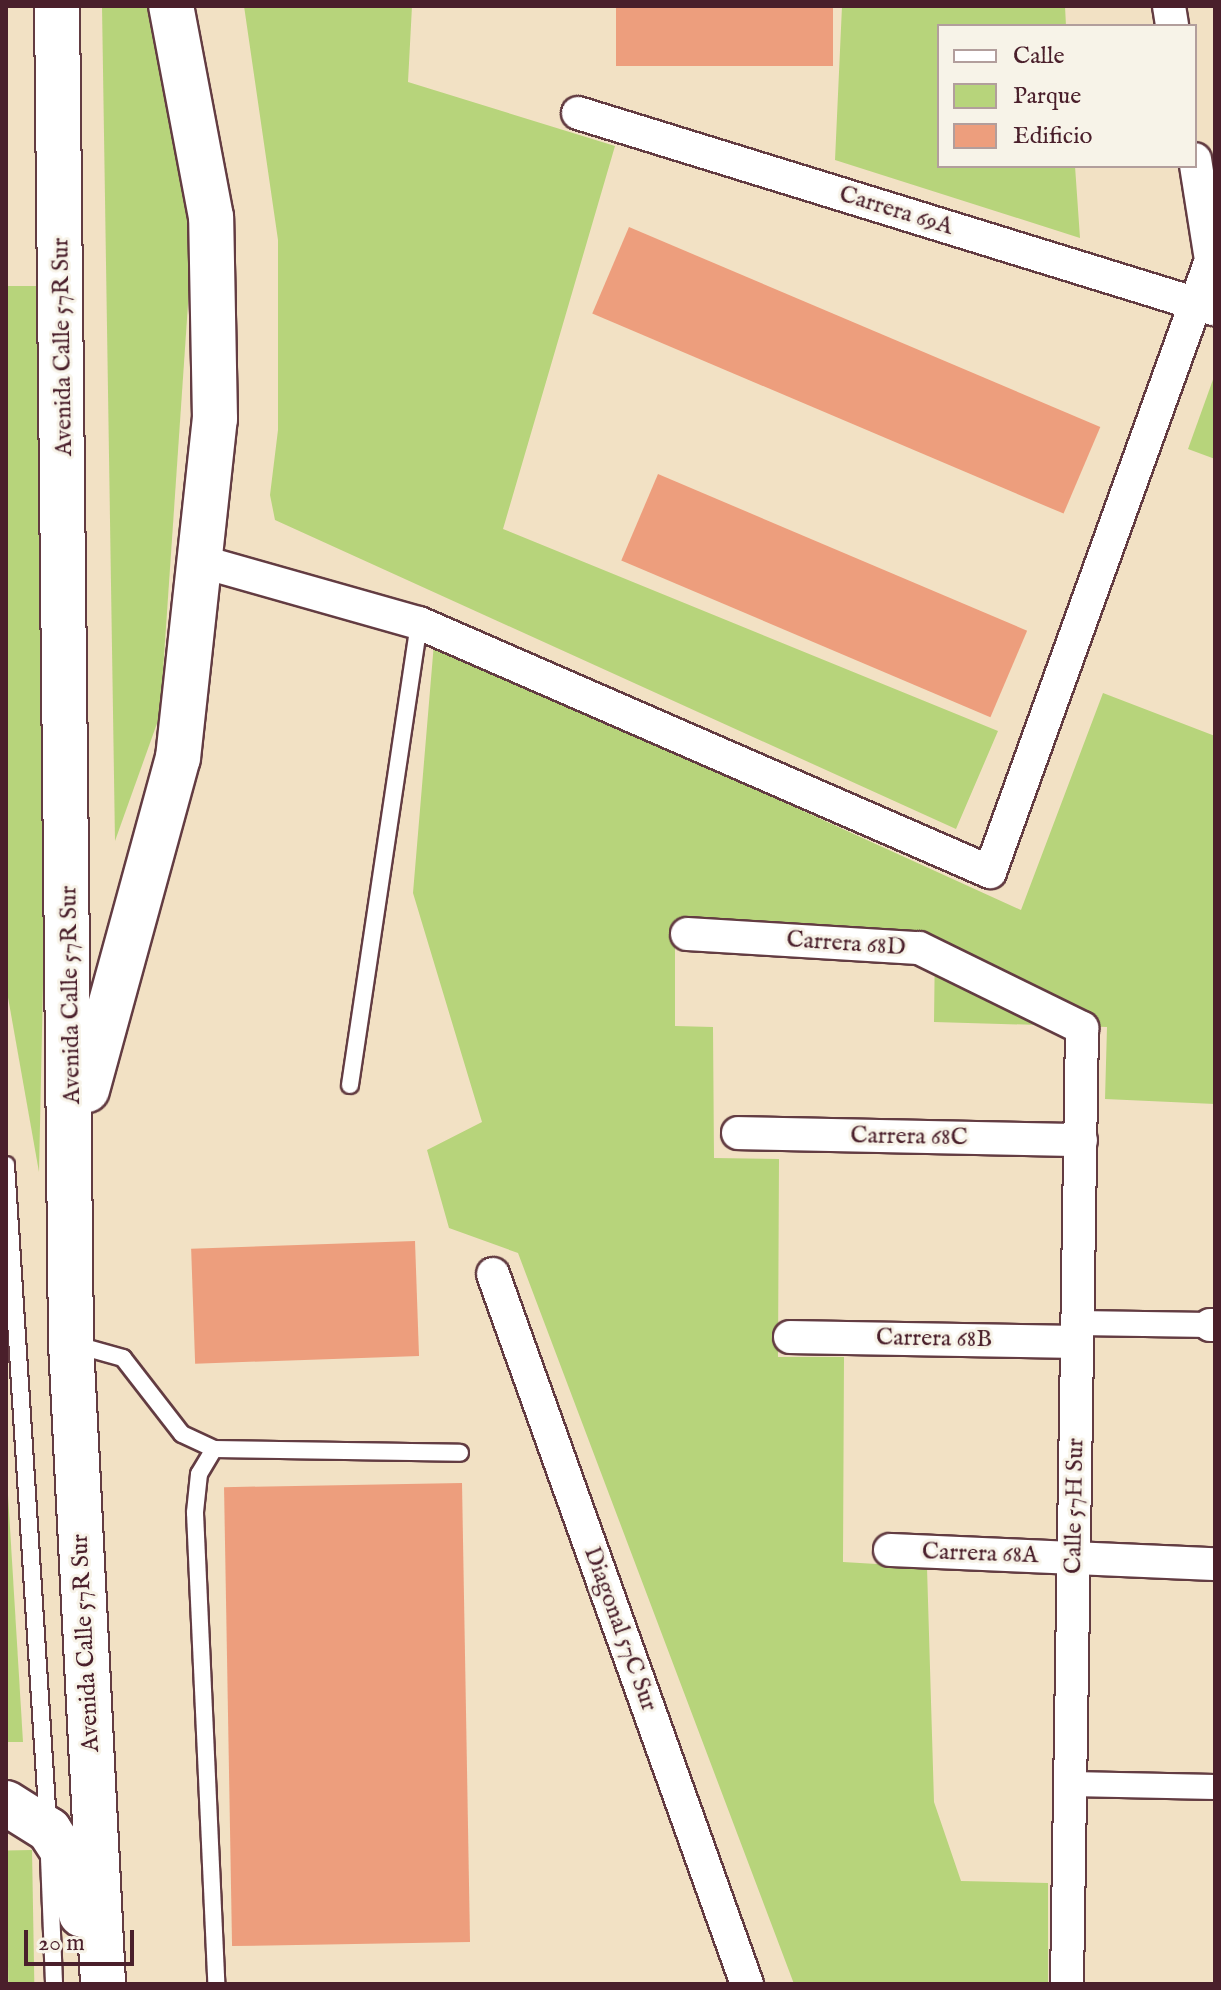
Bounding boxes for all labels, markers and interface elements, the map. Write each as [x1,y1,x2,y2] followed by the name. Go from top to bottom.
[937,24,1197,168] legend
[1013,41,1065,72] text: Calle
[1013,81,1081,112] text: Parque
[1013,121,1092,152] text: Edificio
[836,180,956,242] street label: Carrera 69A
[47,238,79,456] street label: Avenida Calle 57R Sur
[55,886,87,1104] street label: Avenida Calle 57R Sur
[785,925,907,963] street label: Carrera 68D
[850,1122,968,1152] street label: Carrera 68C
[876,1324,992,1354] street label: Carrera 68B
[1059,1438,1091,1574] street label: Calle 57H Sur
[66,1533,106,1753] street label: Avenida Calle 57R Sur
[921,1538,1039,1570] street label: Carrera 68A
[577,1543,663,1715] street label: Diagonal 57C Sur
[28,1914,138,1964] scale bar
[38,1928,85,1959] text: 20 m

